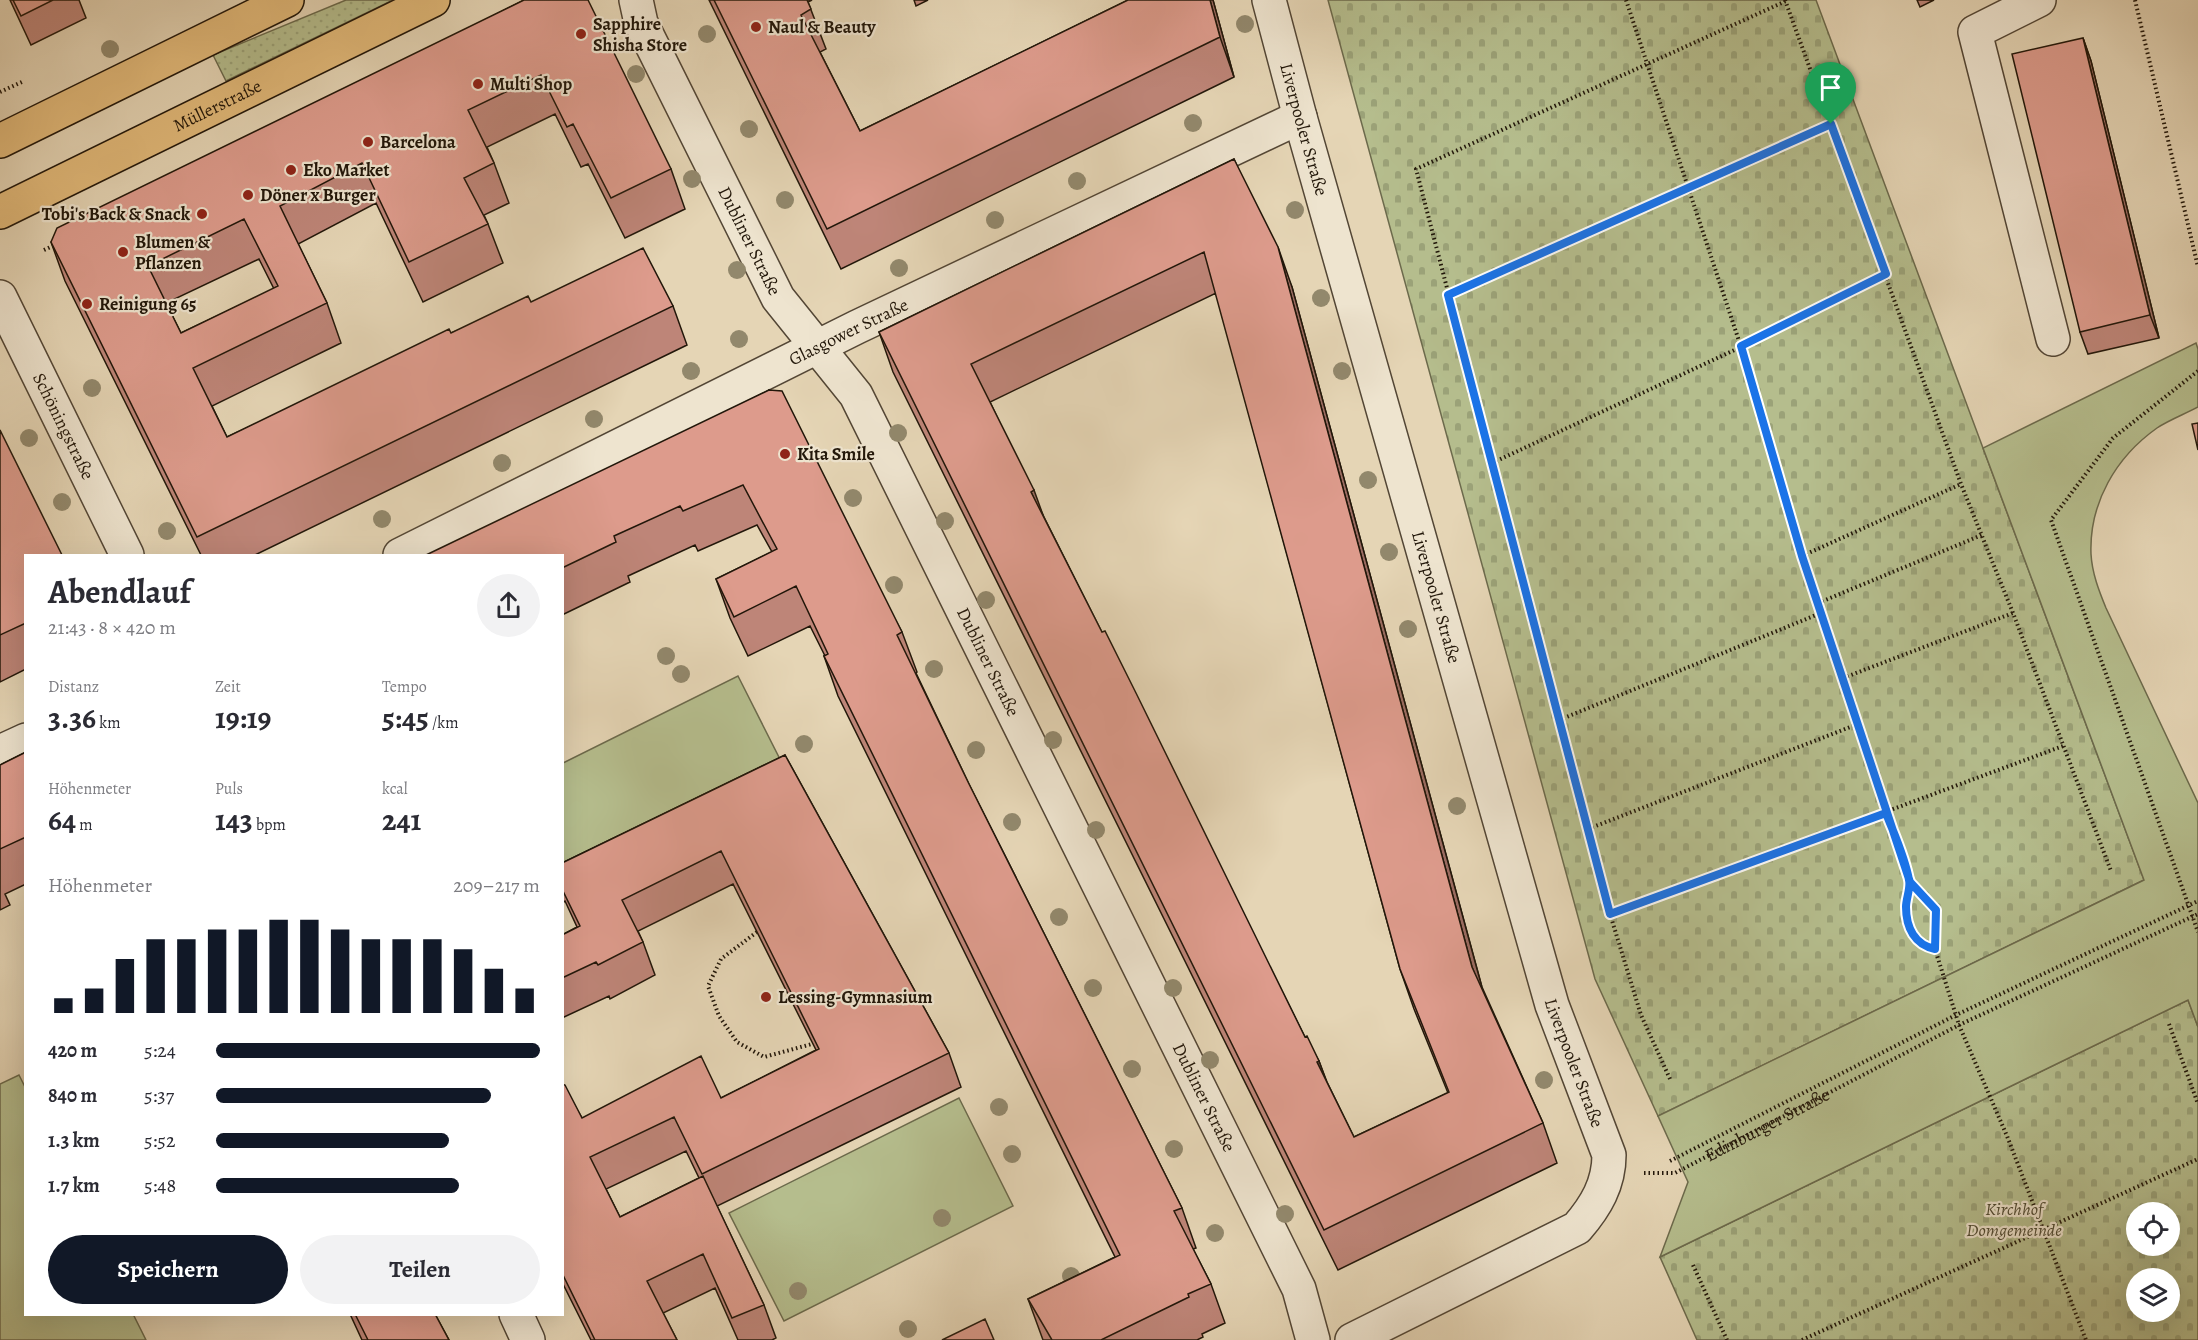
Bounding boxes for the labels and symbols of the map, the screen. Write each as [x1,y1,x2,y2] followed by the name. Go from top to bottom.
[593,12,687,57] place label: Sapphire Shisha Store
[768,15,876,39] place label: Naul & Beauty
[749,20,763,34] marker: Naul & Beauty
[574,27,588,41] marker: Sapphire Shisha Store
[1274,60,1334,198] street label: Liverpooler Straße
[1805,62,1856,124] pin
[490,72,572,96] place label: Multi Shop
[169,74,265,137] street label: Müllerstraße
[471,77,485,91] marker: Multi Shop
[380,130,456,154] place label: Barcelona
[361,135,375,149] marker: Barcelona
[303,158,389,182] place label: Eko Market
[284,163,298,177] marker: Eko Market
[712,182,787,299] street label: Dubliner Straße
[260,183,376,207] place label: Döner x Burger
[241,188,255,202] marker: Döner x Burger
[42,202,191,226] place label: Tobi's Back & Snack
[195,207,209,221] marker: Tobi's Back & Snack
[135,230,210,275] place label: Blumen & Pflanzen
[116,245,130,259] marker: Blumen & Pflanzen
[99,292,197,316] place label: Reinigung 65
[785,293,912,371] street label: Glasgower Straße
[80,297,94,311] marker: Reinigung 65
[27,369,100,484] street label: Schöningstraße
[797,442,875,466] place label: Kita Smile
[778,447,792,461] marker: Kita Smile
[1406,528,1466,666] street label: Liverpooler Straße
[951,603,1025,720] street label: Dubliner Straße
[778,985,933,1009] place label: Lessing-Gymnasium
[759,990,773,1004] marker: Lessing-Gymnasium
[1539,996,1609,1131] street label: Liverpooler Straße
[1167,1039,1241,1156] street label: Dubliner Straße
[1701,1083,1834,1167] street label: Edinburger Straße
[1966,1197,2062,1242] park label: Kirchhof Domgemeinde

